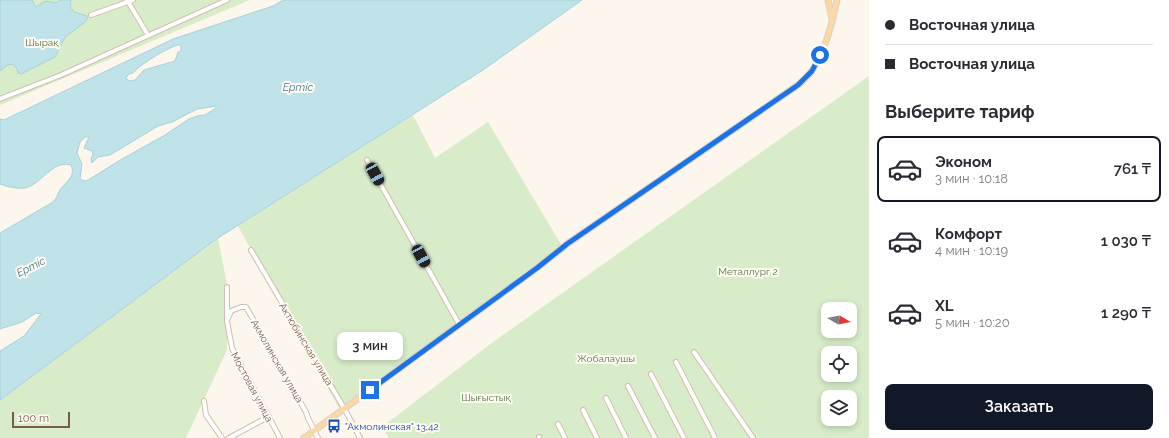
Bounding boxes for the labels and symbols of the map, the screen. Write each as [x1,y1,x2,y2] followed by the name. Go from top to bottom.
[25,37,59,48] park label: Шырақ
[811,46,829,64] route start
[283,81,314,94] water label: Ертіс
[364,161,386,187] car
[410,243,432,269] car
[14,254,48,280] water label: Ертіс
[718,266,778,277] park label: Металлург 2
[277,301,335,387] street label: Актюбинская улица
[821,302,857,338] north arrow
[249,317,305,405] street label: Акмолинская улица
[337,332,403,360] callout: 3 мин
[229,350,275,424] street label: Мостовая улица
[577,353,635,364] park label: Жобалаушы
[361,381,379,399] route end
[461,392,511,403] park label: Шығыстық
[12,410,70,429] scale bar
[326,418,342,434] bus stop icon: "Акмолинская" 13,42
[345,421,439,432] place label: "Акмолинская" 13,42

